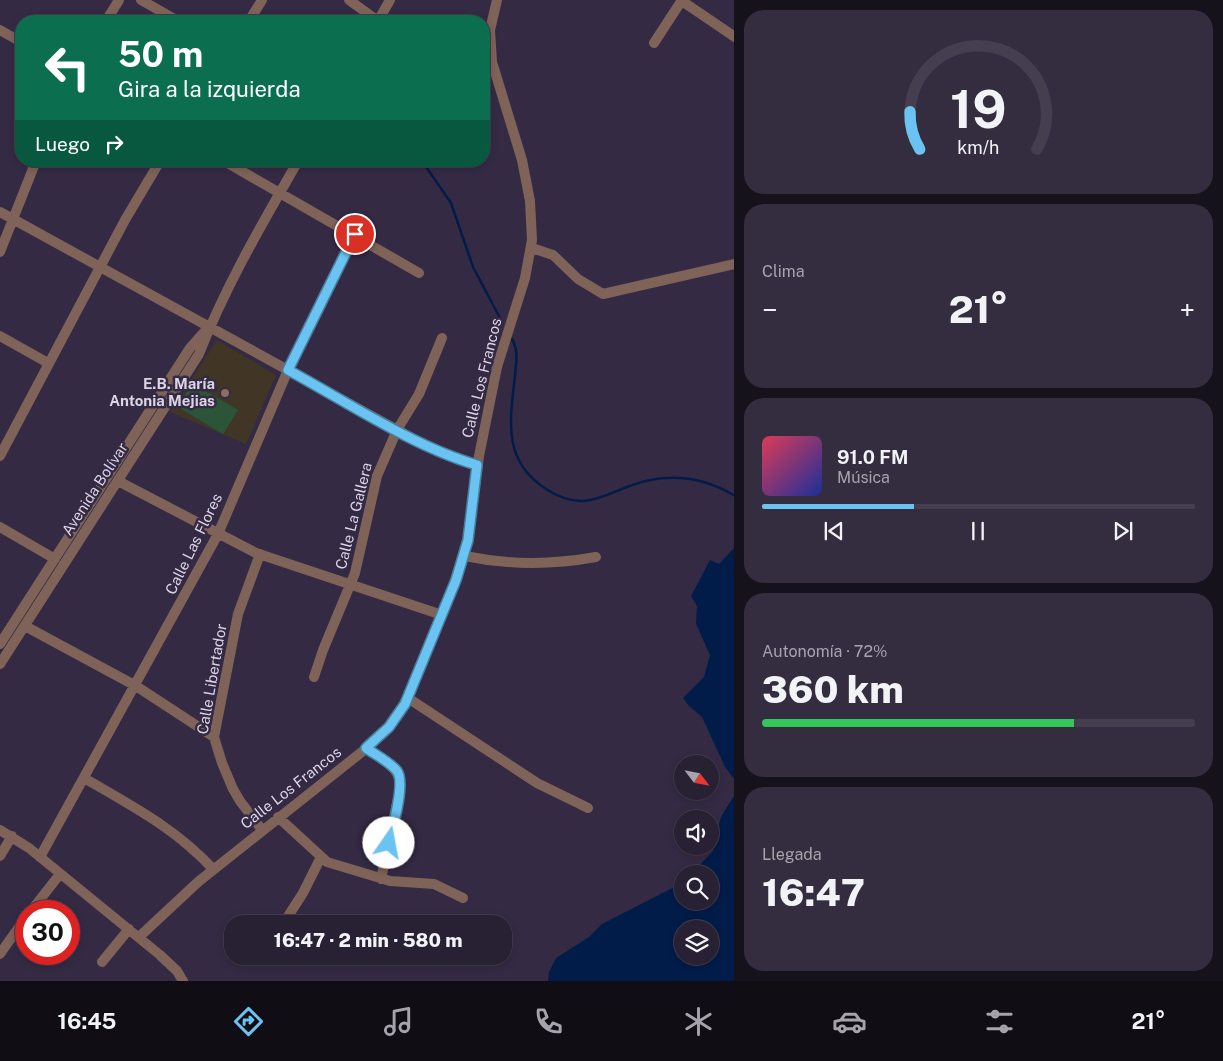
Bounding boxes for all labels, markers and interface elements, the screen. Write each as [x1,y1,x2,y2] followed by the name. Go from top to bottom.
[118,34,203,75] text: 50 m
[35,35,100,100] icon: left
[118,76,301,102] text: Gira a la izquierda
[950,79,1007,140] text: 19
[100,130,128,158] icon: right
[35,133,90,155] text: Luego
[957,137,1000,158] text: km/h
[334,213,376,255] pin
[341,220,369,248] icon: arrive
[762,262,805,281] text: Clima
[949,287,1008,332] text: 21°
[762,293,778,326] text: −
[1179,293,1195,326] text: +
[458,316,505,439] street label: Calle Los Francos
[109,375,215,409] place label: E.B. María Antonia Mejias
[219,387,231,399] marker: E.B. María Antonia Mejias
[58,439,131,538] street label: Avenida Bolívar
[837,446,908,468] text: 91.0 FM
[332,461,375,571] street label: Calle La Gallera
[837,468,890,487] text: Música
[162,491,225,597] street label: Calle Las Flores
[820,517,848,545] icon: previous
[964,517,992,545] icon: pause
[1109,517,1137,545] icon: next
[193,622,230,736] street label: Calle Libertador
[762,642,887,661] text: Autonomía · 72%
[762,667,904,712] text: 360 km
[237,743,344,832] street label: Calle Los Francos
[674,755,719,800] north arrow
[674,755,719,965] map controls
[674,810,719,855] button: sound
[362,816,414,868] position arrow
[762,845,822,864] text: Llegada
[674,865,719,910] button: search
[762,870,865,915] text: 16:47
[15,900,80,965] speed limit sign: 30
[674,920,719,965] button: layers
[274,929,462,951] text: 16:47 · 2 min · 580 m
[231,1004,266,1039] icon: directions
[381,1004,416,1039] icon: music
[531,1004,566,1039] icon: phone
[681,1004,716,1039] icon: climate
[832,1004,867,1039] icon: car
[982,1004,1017,1039] icon: filters
[58,1008,116,1034] text: 16:45
[1132,1008,1165,1034] text: 21°

